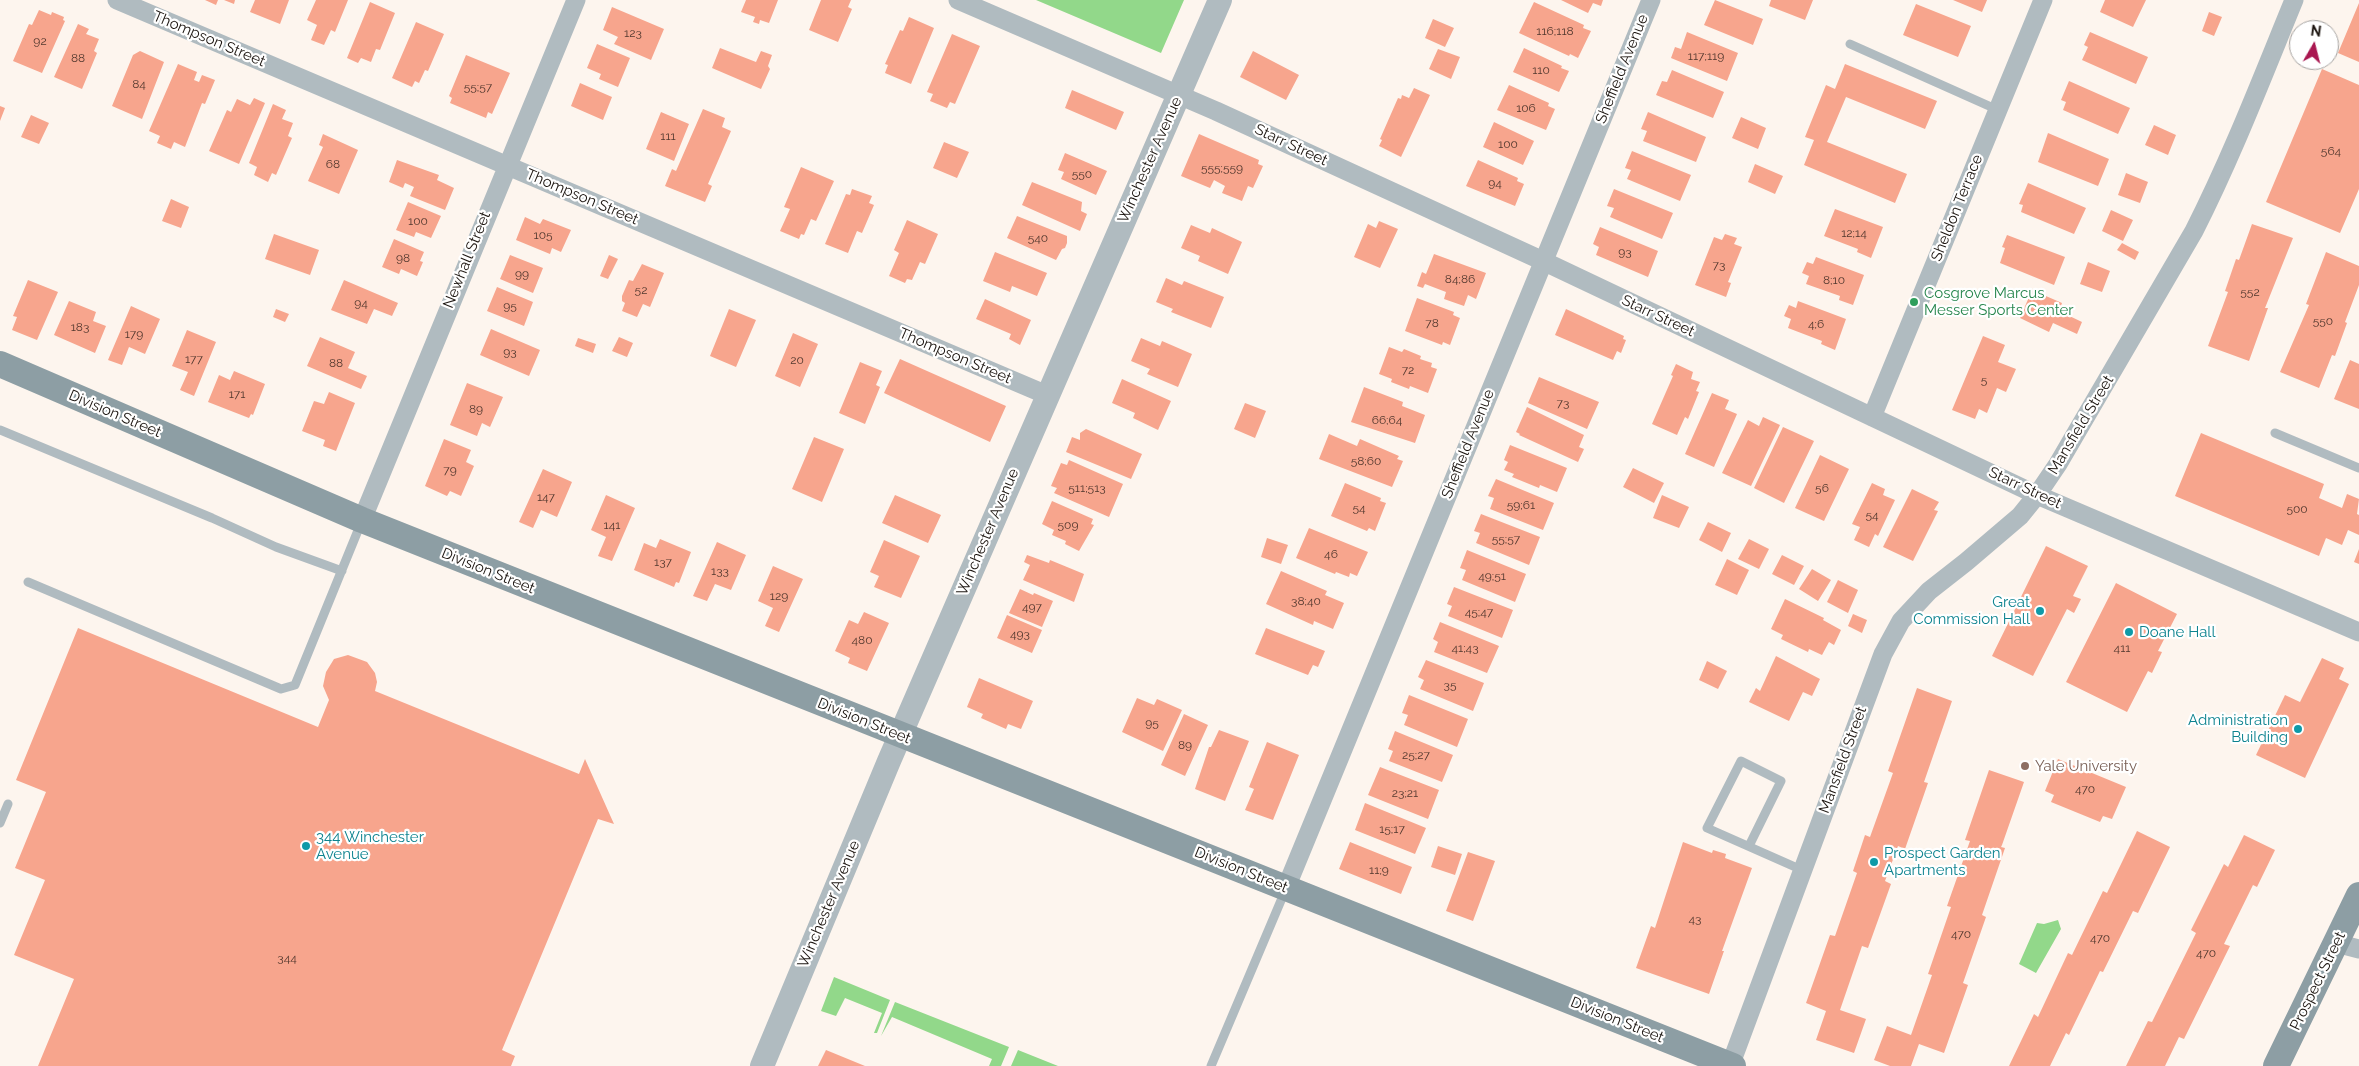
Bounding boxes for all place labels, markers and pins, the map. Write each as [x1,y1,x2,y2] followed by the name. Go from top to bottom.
[1924,284,2074,319] place label: Cosgrove Marcus Messer Sports Center
[1908,296,1920,308] marker: Cosgrove Marcus Messer Sports Center
[1913,593,2030,628] place label: Great Commission Hall
[2034,605,2046,617] marker: Great Commission Hall
[2139,623,2216,641] place label: Doane Hall
[2123,626,2135,638] marker: Doane Hall
[2188,711,2288,746] place label: Administration Building
[2292,723,2304,735] marker: Administration Building
[2035,757,2137,775] place label: Yale University
[2019,760,2031,772] marker: Yale University
[316,828,424,863] place label: 344 Winchester Avenue
[300,840,312,852] marker: 344 Winchester Avenue
[1884,844,2001,879] place label: Prospect Garden Apartments
[1868,856,1880,868] marker: Prospect Garden Apartments

